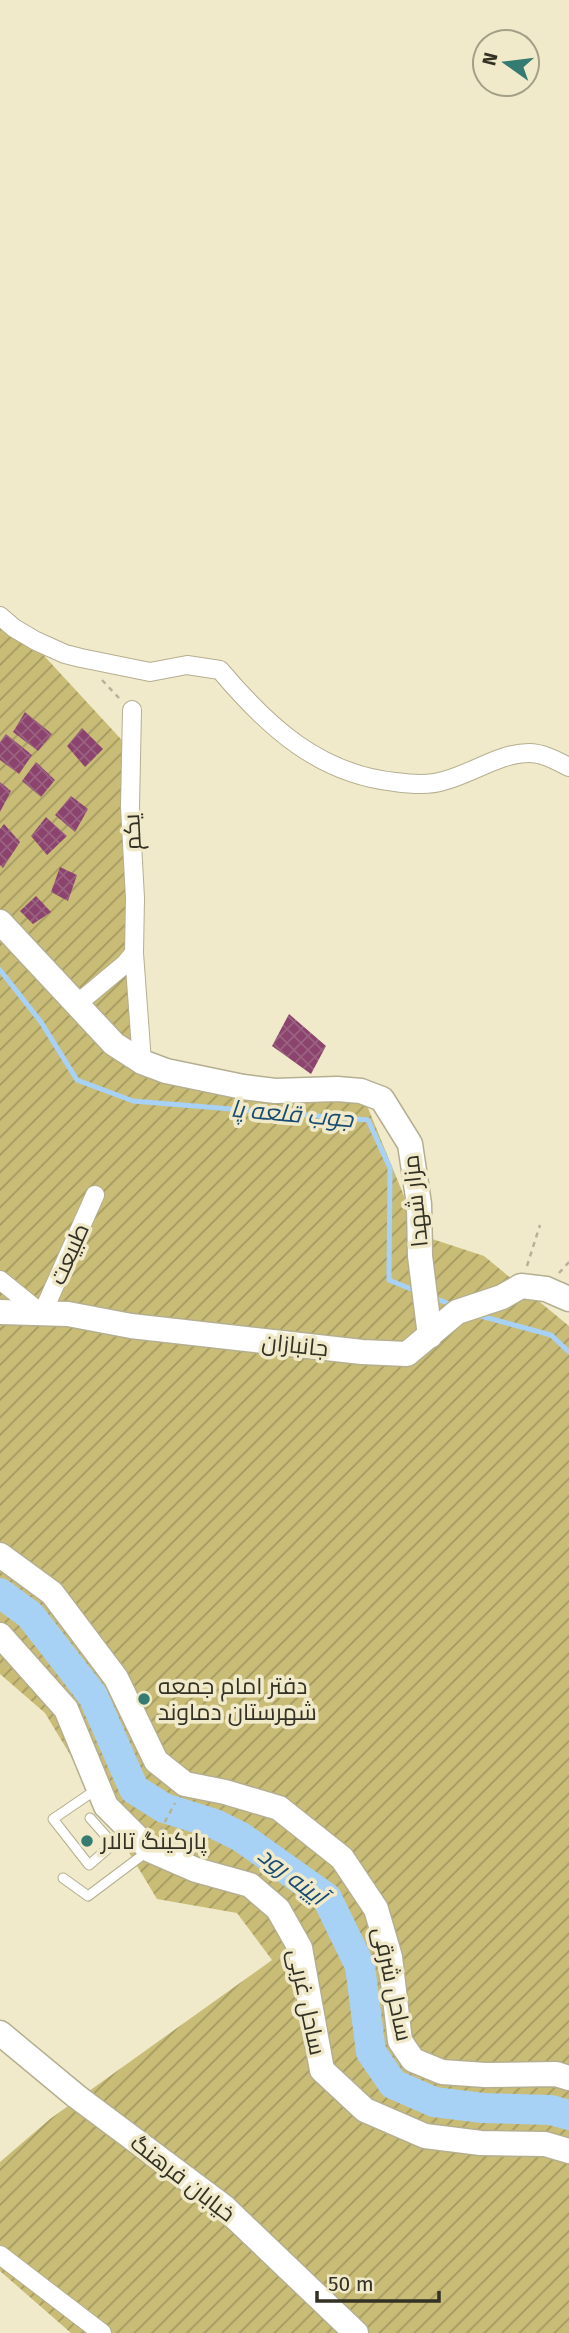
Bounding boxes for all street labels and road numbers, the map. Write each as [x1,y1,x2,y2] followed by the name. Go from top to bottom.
[117,813,149,851] street label: یکم
[396,1153,434,1249] street label: مزار شهدا
[43,1219,95,1289] street label: طبیعت
[260,1328,330,1362] street label: جانبازان
[367,1924,419,2044] street label: ساحل شرقی
[282,1946,332,2058] street label: ساحل غربی
[125,2128,241,2228] street label: خیابان فرهنگ

